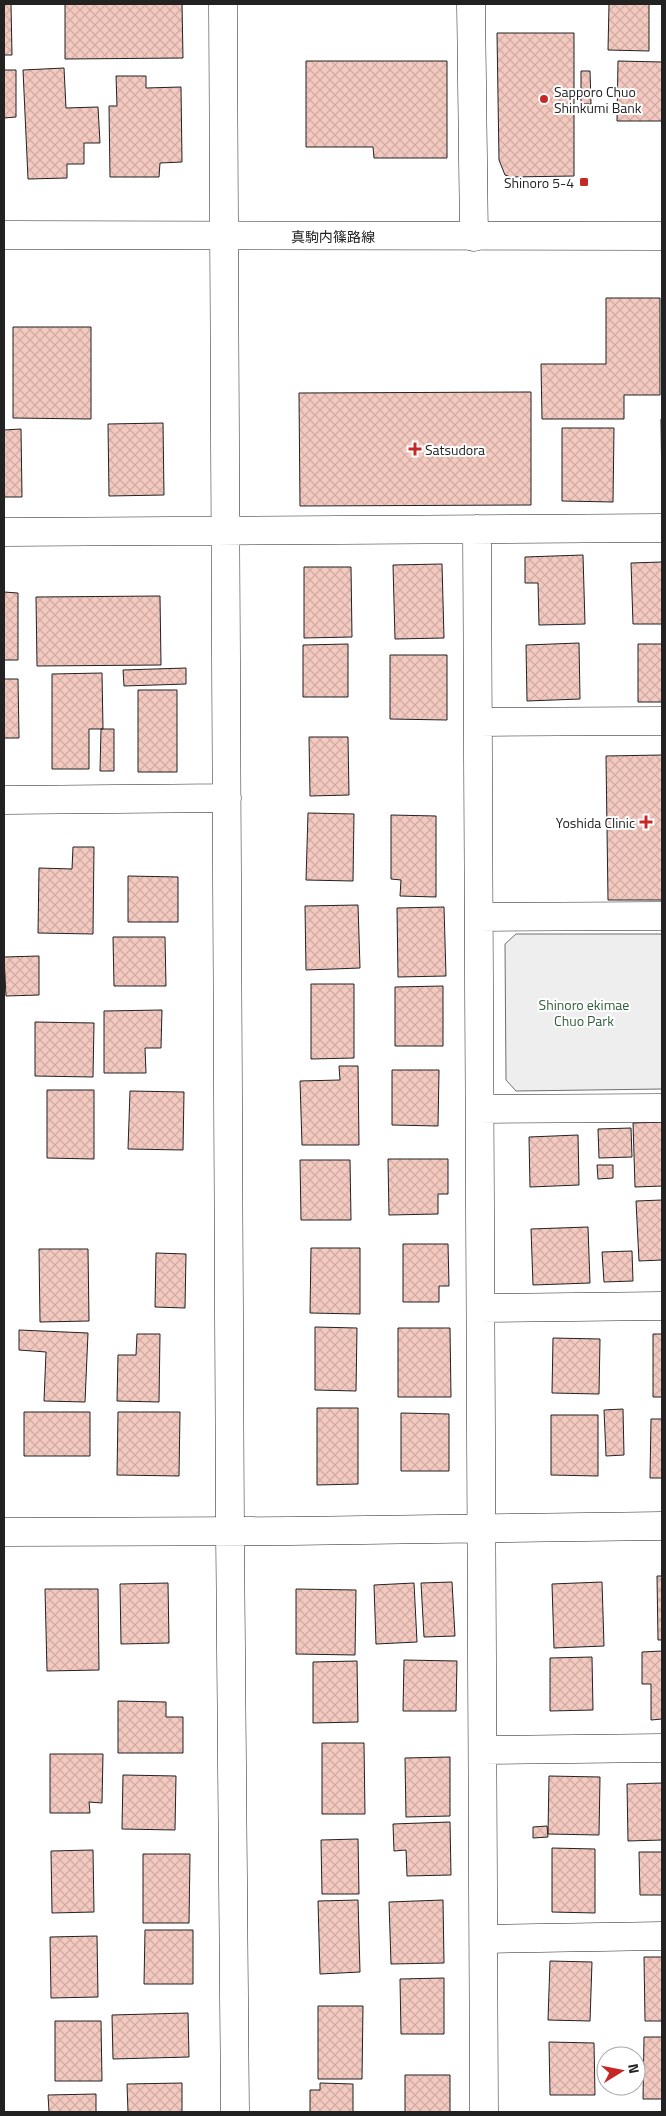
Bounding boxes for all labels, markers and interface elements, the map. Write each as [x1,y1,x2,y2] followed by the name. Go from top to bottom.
[554,81,642,118] place label: Sapporo Chuo Shinkumi Bank
[538,93,550,105] marker: Sapporo Chuo Shinkumi Bank
[504,172,574,193] place label: Shinoro 5-4
[578,176,590,188] marker: Shinoro 5-4
[291,226,375,247] street label: 真駒内篠路線
[425,439,485,460] place label: Satsudora
[409,443,421,455] marker: Satsudora
[556,812,635,833] place label: Yoshida Clinic
[639,815,653,829] marker: Yoshida Clinic
[539,994,629,1031] park label: Shinoro ekimae Chuo Park
[596,2046,646,2096] north arrow
[623,2062,645,2075] text: N

